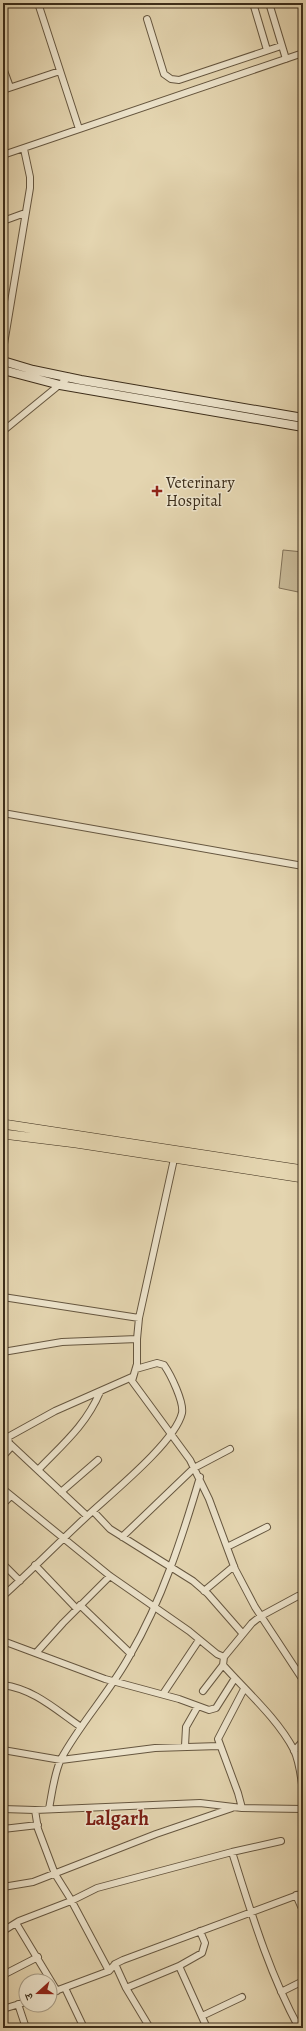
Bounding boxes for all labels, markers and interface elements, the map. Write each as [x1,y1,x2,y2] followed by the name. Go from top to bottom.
[165,472,235,512] place label: Veterinary Hospital
[151,485,163,497] marker: Veterinary Hospital
[85,1805,149,1832] district label: Lalgarh
[18,1973,58,2013] north arrow
[21,1990,37,2003] text: उ

